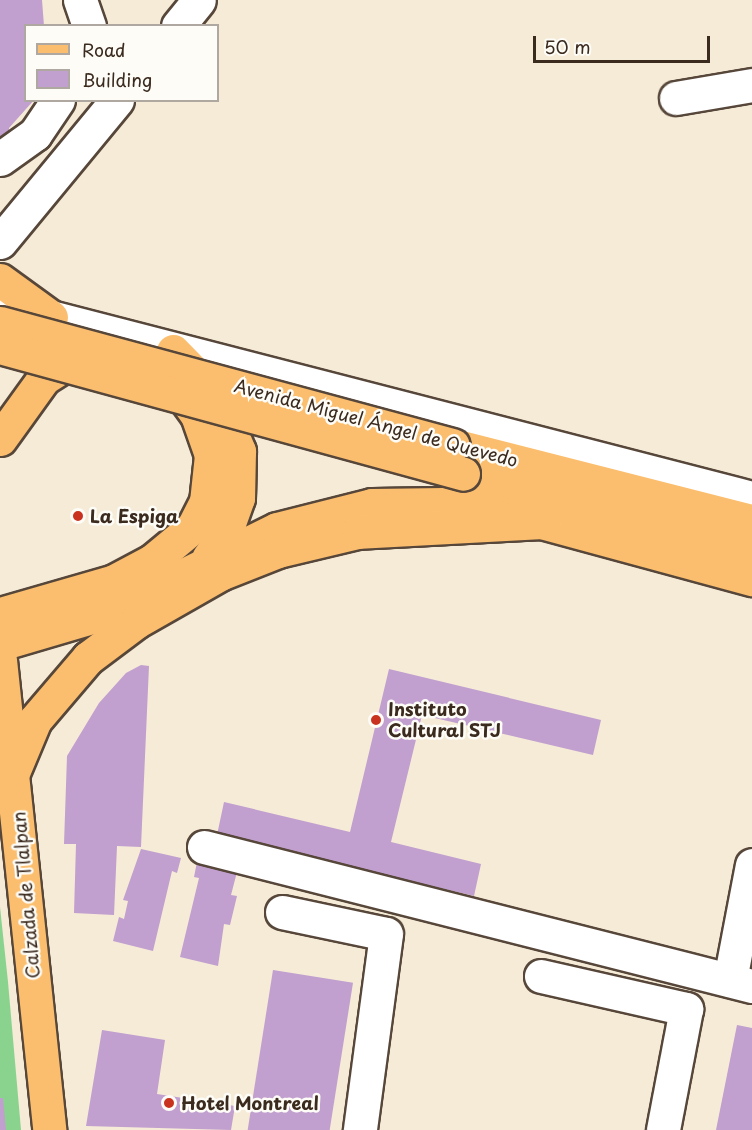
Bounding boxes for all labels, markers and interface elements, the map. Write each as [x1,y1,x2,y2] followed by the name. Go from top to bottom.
[24,24,219,102] legend
[536,24,713,62] scale bar
[544,33,591,60] text: 50 m
[82,36,126,63] text: Road
[82,66,152,93] text: Building
[231,375,521,471] street label: Avenida Miguel Ángel de Quevedo
[90,505,179,527] place label: La Espiga
[71,509,85,523] marker: La Espiga
[388,699,502,742] place label: Instituto Cultural STJ
[369,713,383,727] marker: Instituto Cultural STJ
[8,810,44,980] street label: Calzada de Tlalpan
[181,1092,319,1114] place label: Hotel Montreal
[162,1096,176,1110] marker: Hotel Montreal

